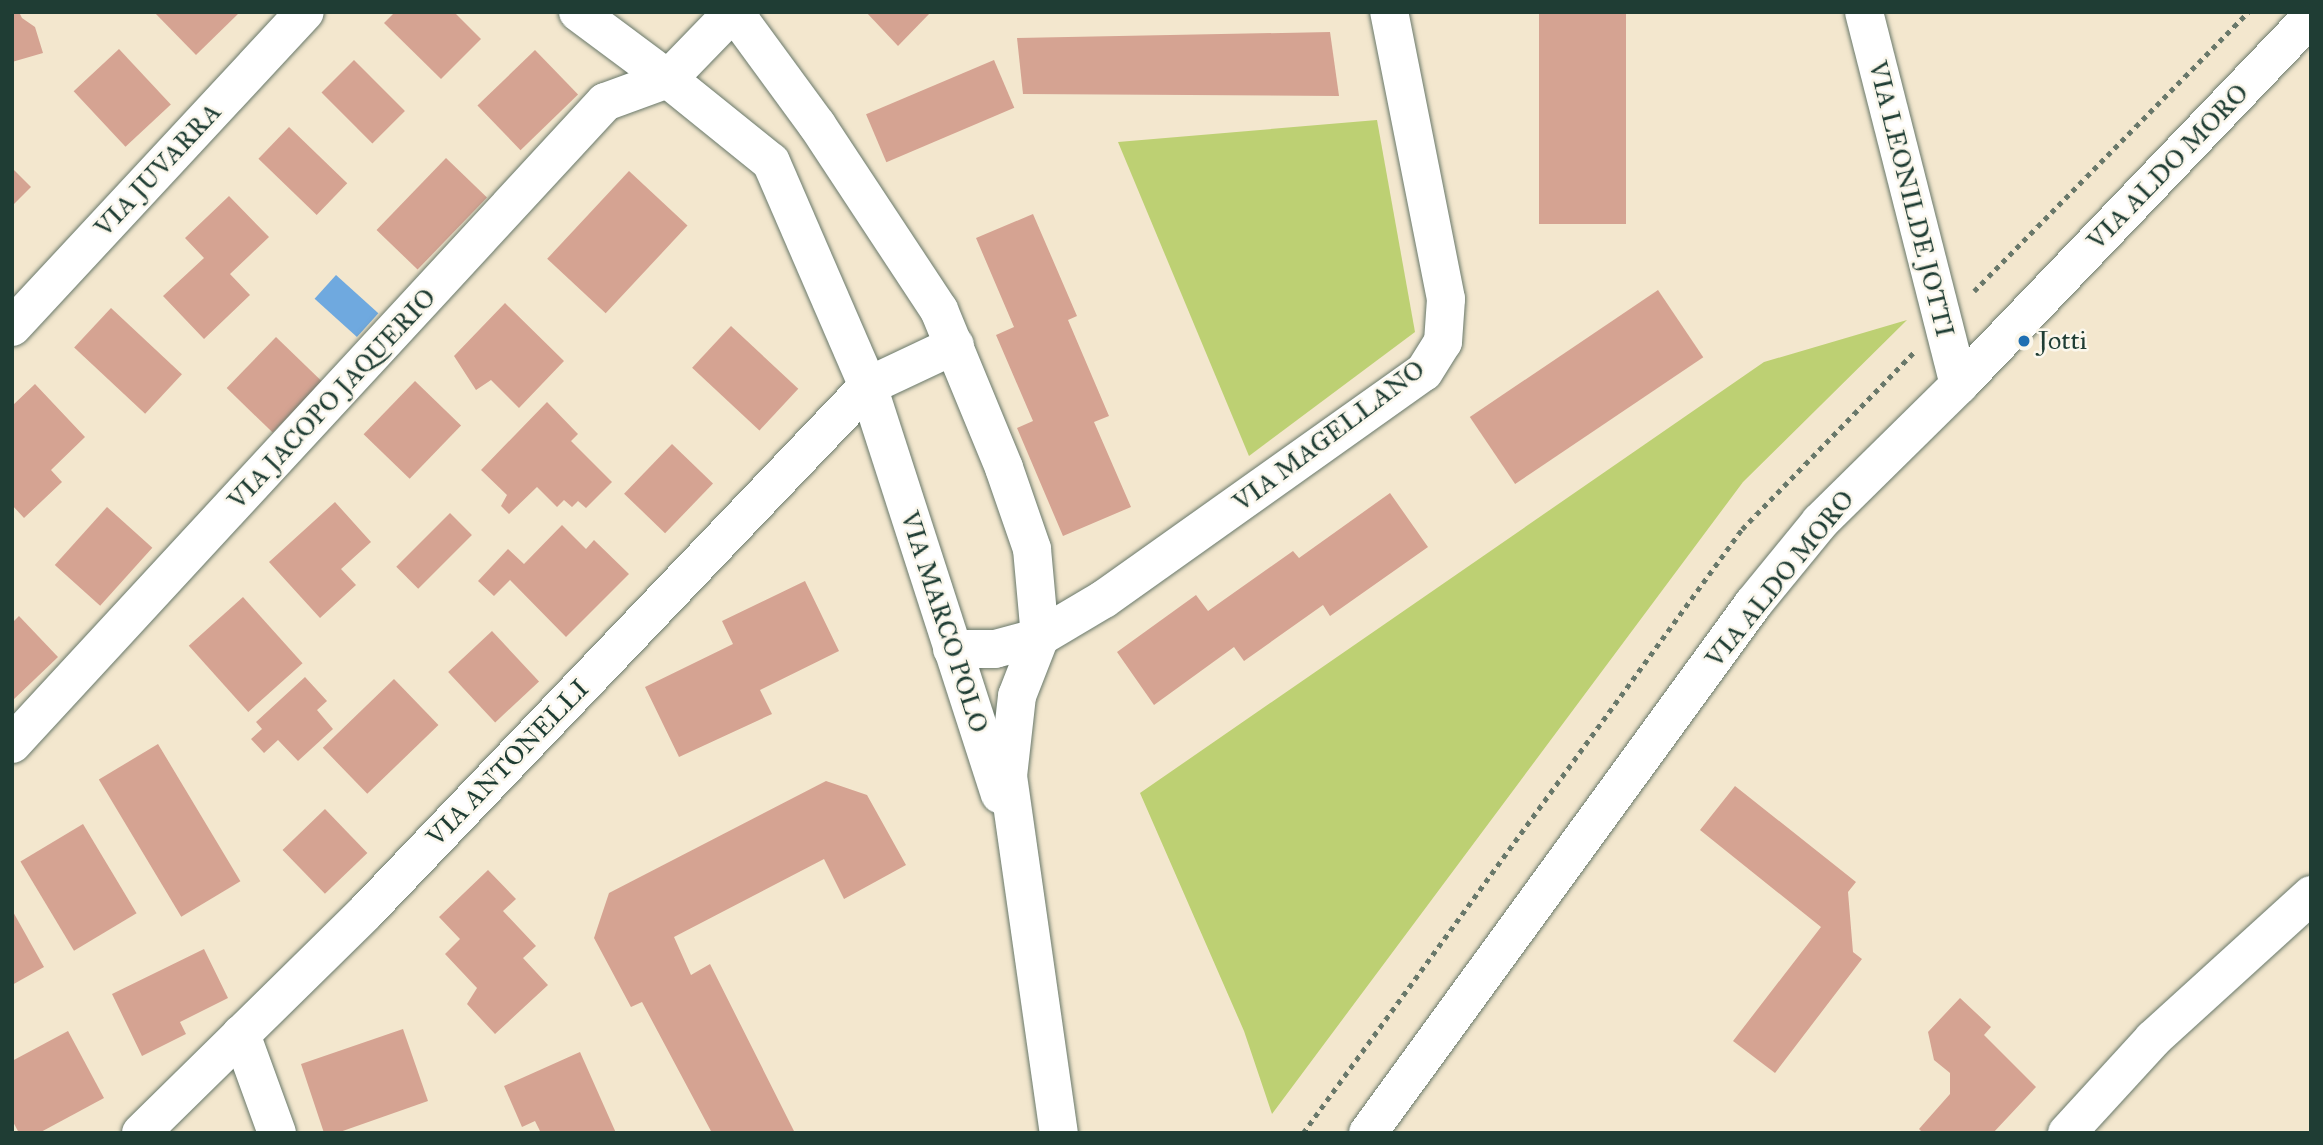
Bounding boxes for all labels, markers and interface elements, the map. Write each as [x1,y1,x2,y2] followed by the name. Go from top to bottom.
[1862,58,1960,340] street label: VIA LEONILDE JOTTI
[2081,78,2255,256] street label: VIA ALDO MORO
[88,97,228,243] street label: VIA JUVARRA
[222,282,442,516] street label: VIA JACOPO JAQUERIO
[2038,325,2087,357] place label: Jotti
[2016,333,2032,349] marker: Jotti
[1227,354,1431,518] street label: VIA MAGELLANO
[1699,484,1861,674] street label: VIA ALDO MORO
[893,507,995,737] street label: VIA MARCO POLO
[421,673,595,853] street label: VIA ANTONELLI

